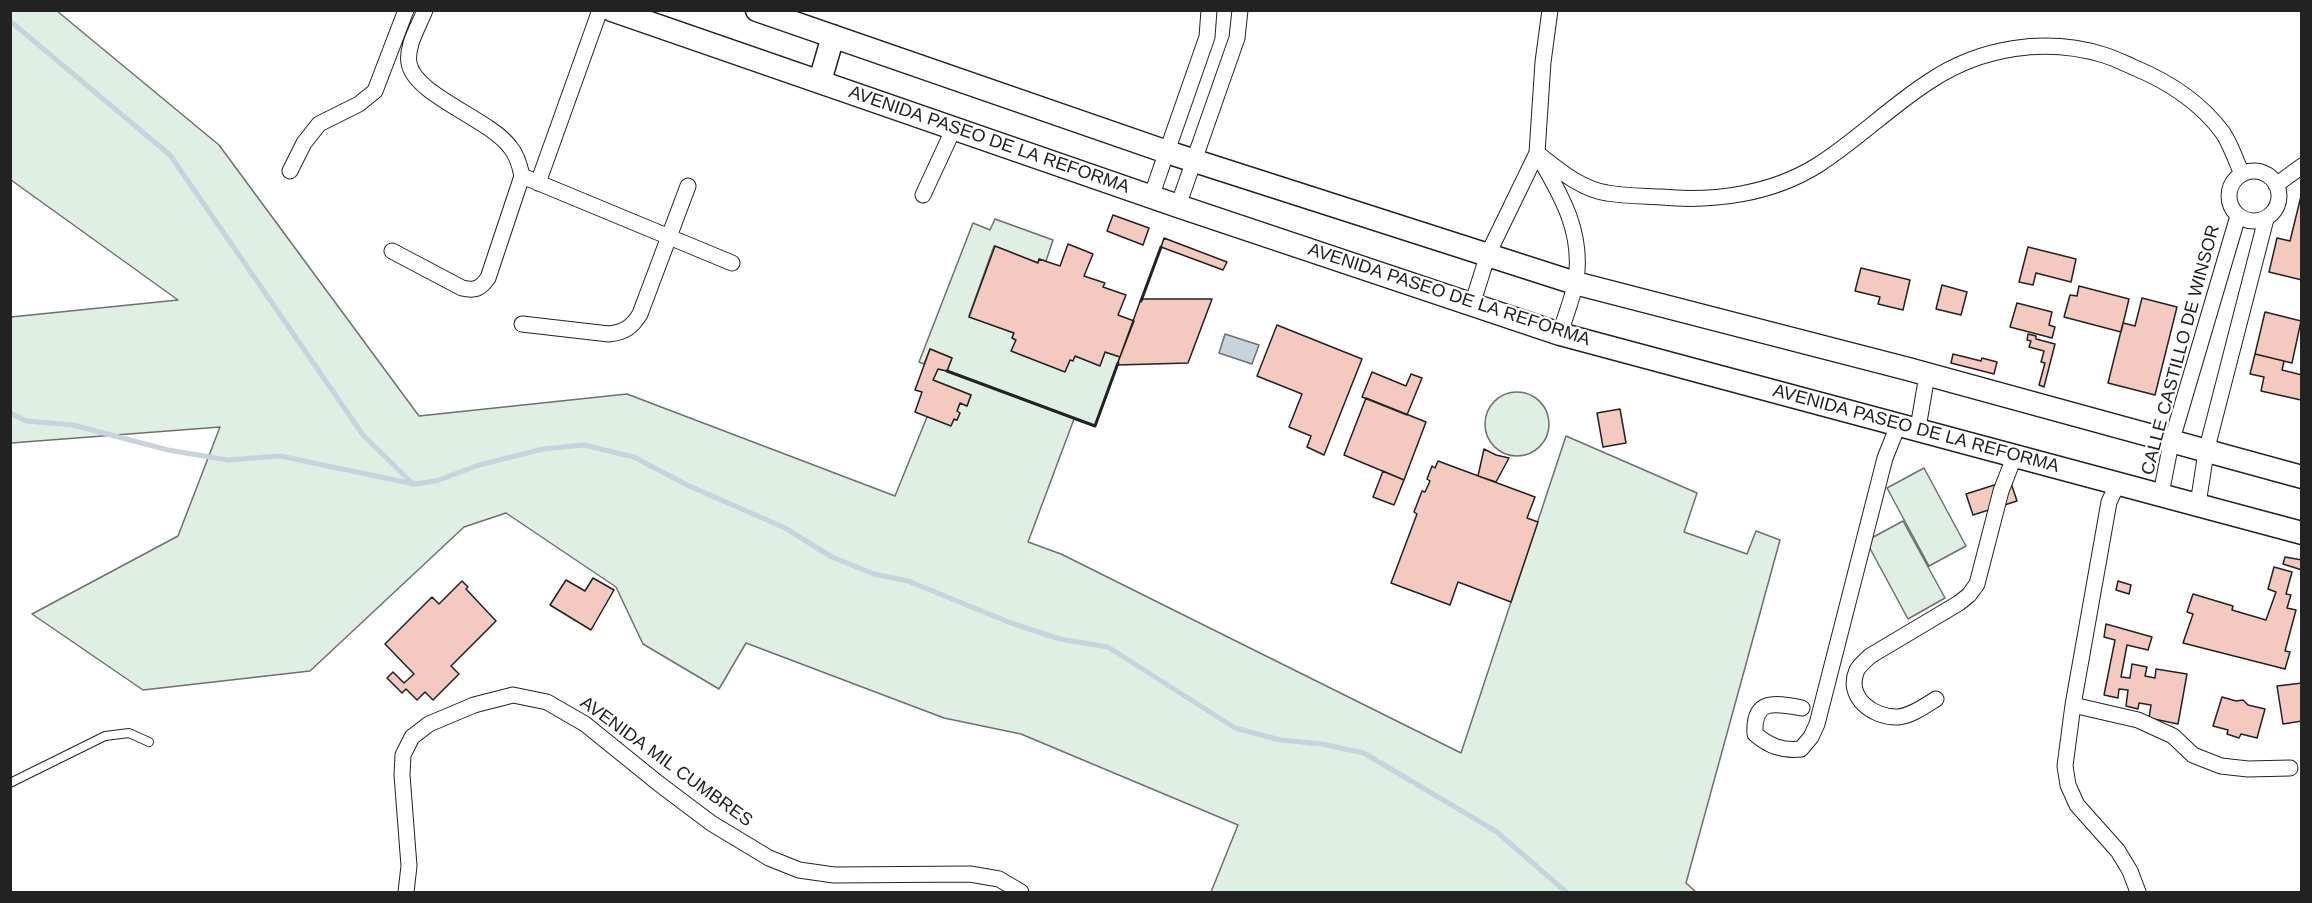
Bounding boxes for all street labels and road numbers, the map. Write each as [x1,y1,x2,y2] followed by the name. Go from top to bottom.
[846,82,1132,198] street label: AVENIDA PASEO DE LA REFORMA
[2137,223,2225,477] street label: CALLE CASTILLO DE WINSOR
[1305,239,1593,351] street label: AVENIDA PASEO DE LA REFORMA
[1771,380,2061,478] street label: AVENIDA PASEO DE LA REFORMA
[576,692,756,832] street label: AVENIDA MIL CUMBRES

